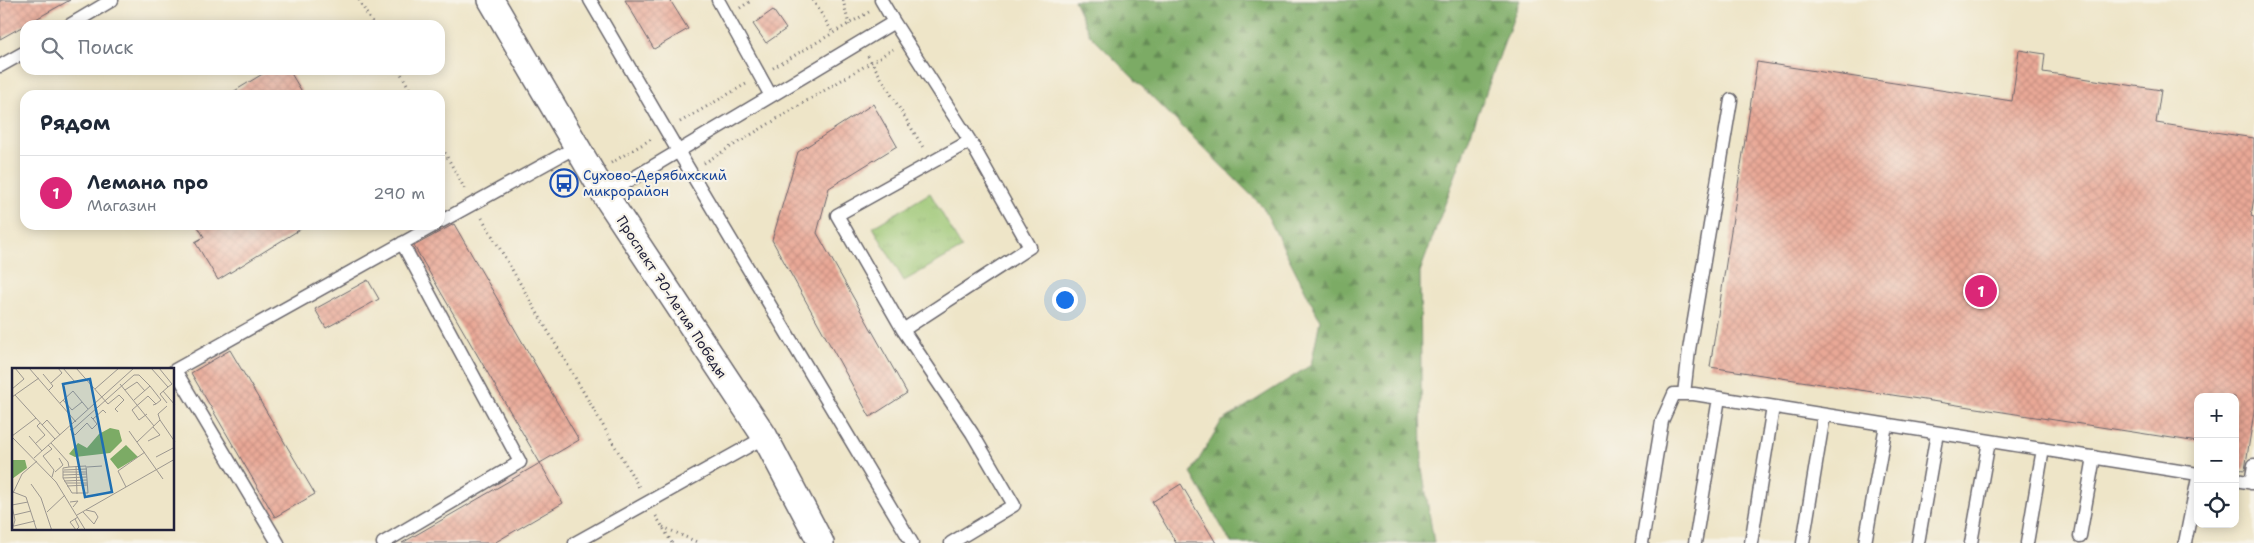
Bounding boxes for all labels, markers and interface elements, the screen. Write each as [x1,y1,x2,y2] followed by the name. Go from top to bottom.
[20,20,445,75] search box
[38,34,66,62] icon: search
[78,35,133,60] text: Поиск
[40,109,110,137] text: Рядом
[583,166,727,200] place label: Сухово-Дерябихский микрорайон
[549,168,579,198] bus stop icon: Сухово-Дерябихский микрорайон
[87,170,208,195] text: Лемана про
[52,183,60,204] text: 1
[373,183,425,204] text: 290 m
[87,195,156,216] text: Магазин
[613,212,731,382] street label: Проспект 70-Летия Победы
[1965,272,1997,310] pin: 1
[1052,287,1078,313] your location
[12,368,175,530] inset map
[2194,393,2239,528] map controls
[2194,393,2239,438] button: +
[2194,438,2239,483] button: −
[2194,483,2239,528] button: locate

